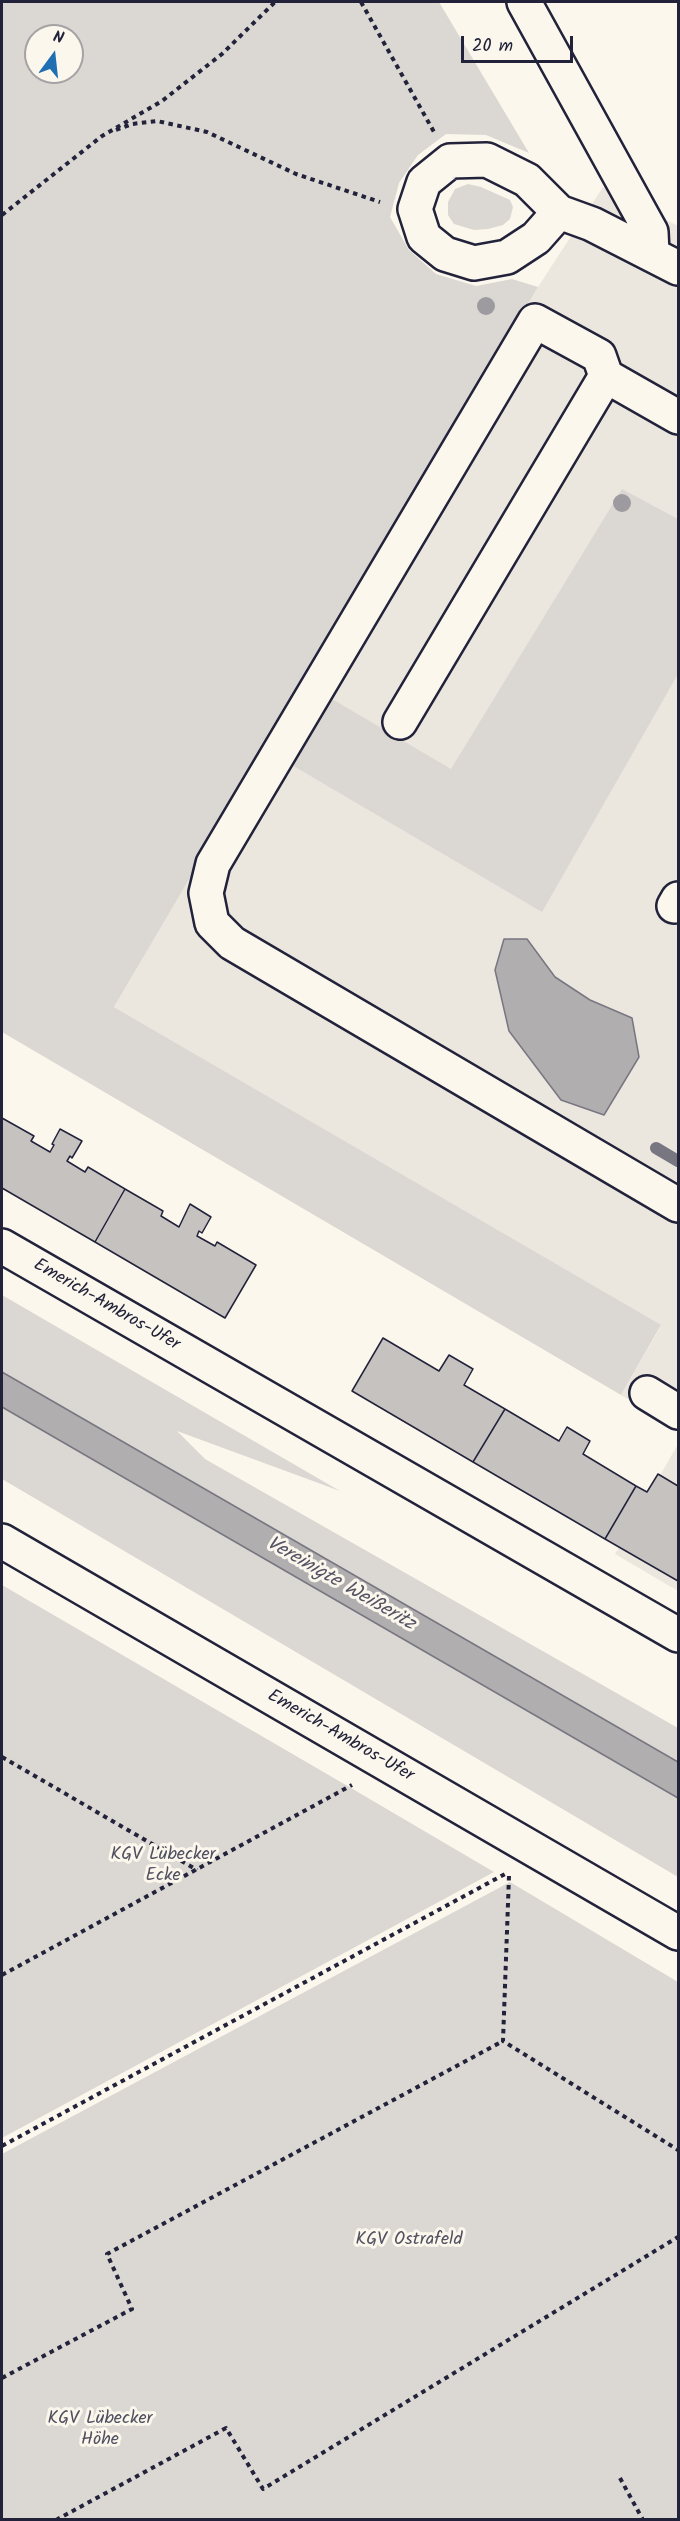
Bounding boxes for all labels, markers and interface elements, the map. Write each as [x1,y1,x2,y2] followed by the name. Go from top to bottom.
[24,24,84,84] north arrow
[464,24,576,62] scale bar
[50,25,66,51] text: N
[472,32,513,61] text: 20 m
[29,1255,183,1357] street label: Emerich-Ambros-Ufer
[261,1533,419,1637] water label: Vereinigte Weißeritz
[263,1686,417,1788] street label: Emerich-Ambros-Ufer
[111,1845,215,1888] park label: KGV Lübecker Ecke
[356,2230,462,2252] park label: KGV Ostrafeld
[48,2409,152,2452] park label: KGV Lübecker Höhe

